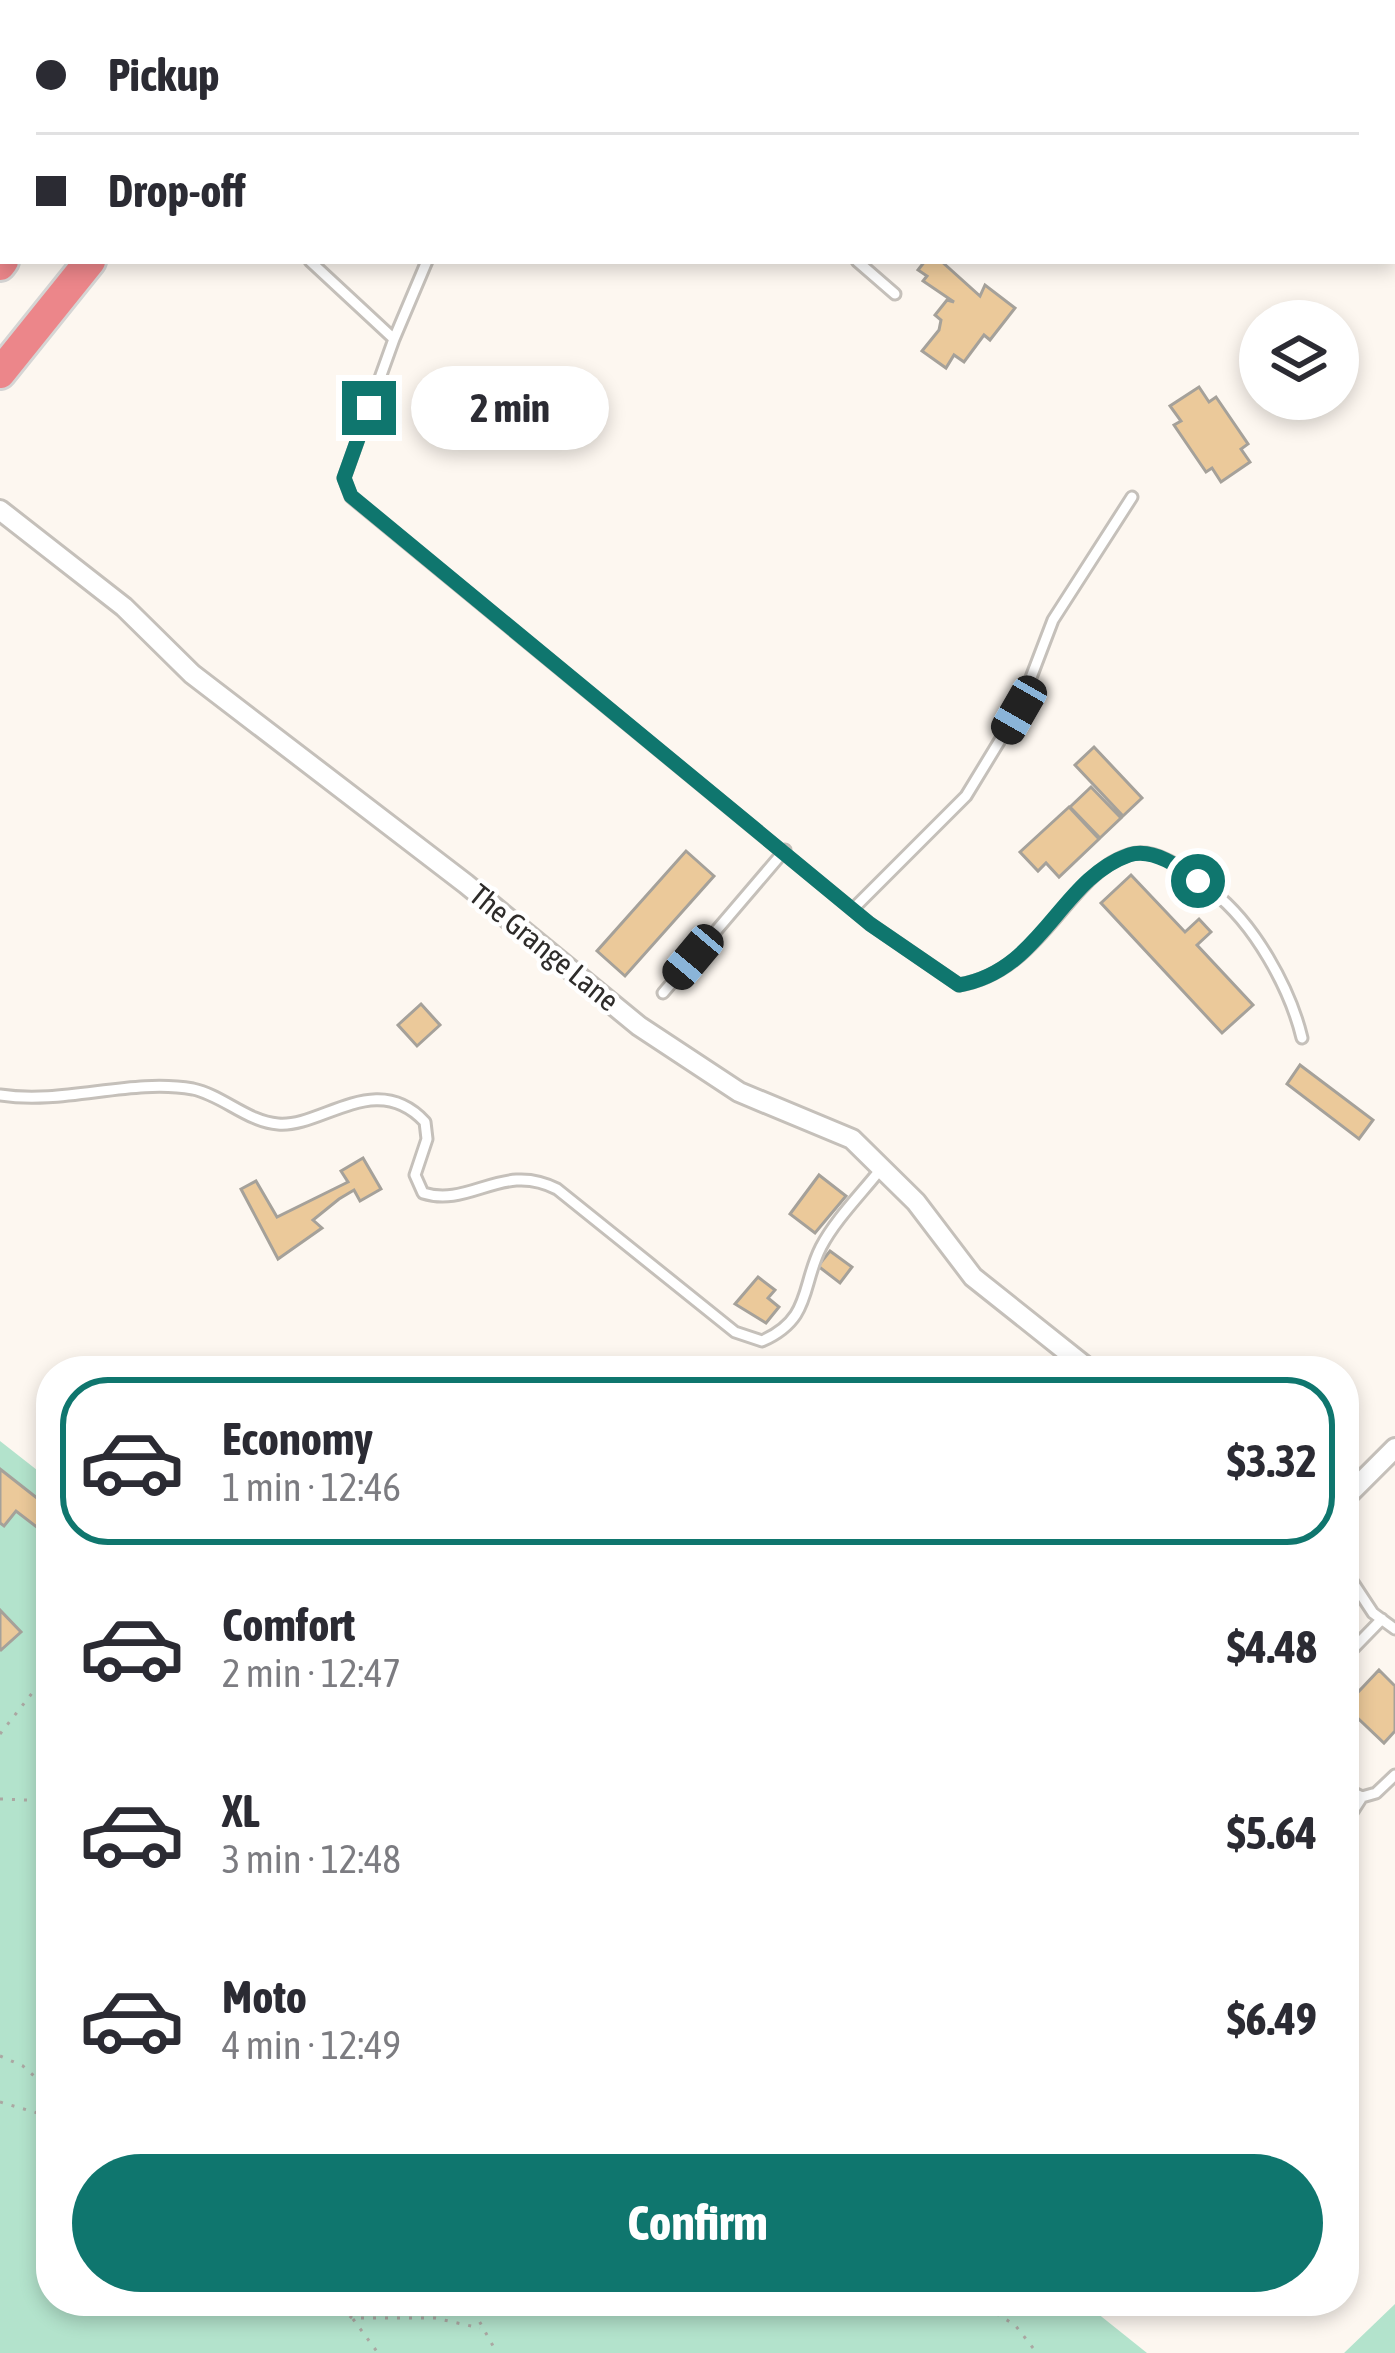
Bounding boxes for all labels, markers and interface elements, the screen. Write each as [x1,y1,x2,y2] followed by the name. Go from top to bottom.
[108,49,219,101] text: Pickup
[108,165,246,217] text: Drop-off
[1239,300,1359,420] map controls
[1239,300,1359,420] button: layers
[411,366,609,450] callout: 2 min
[342,381,396,435] route end
[470,386,550,430] text: 2 min
[985,670,1053,750] car
[1171,854,1225,908] route start
[463,877,626,1017] street label: The Grange Lane
[656,918,730,996] car
[78,1407,186,1515] icon: car
[222,1413,373,1465] text: Economy
[1227,1435,1317,1487] text: $3.32
[222,1465,401,1509] text: 1 min · 12:46
[78,1593,186,1701] icon: car
[222,1599,355,1651] text: Comfort
[1227,1621,1317,1673] text: $4.48
[222,1651,401,1695] text: 2 min · 12:47
[78,1779,186,1887] icon: car
[222,1785,260,1837] text: XL
[1227,1807,1317,1859] text: $5.64
[222,1837,401,1881] text: 3 min · 12:48
[78,1965,186,2073] icon: car
[222,1971,307,2023] text: Moto
[1227,1993,1317,2045] text: $6.49
[222,2023,401,2067] text: 4 min · 12:49
[72,2154,1323,2292] button: Confirm

